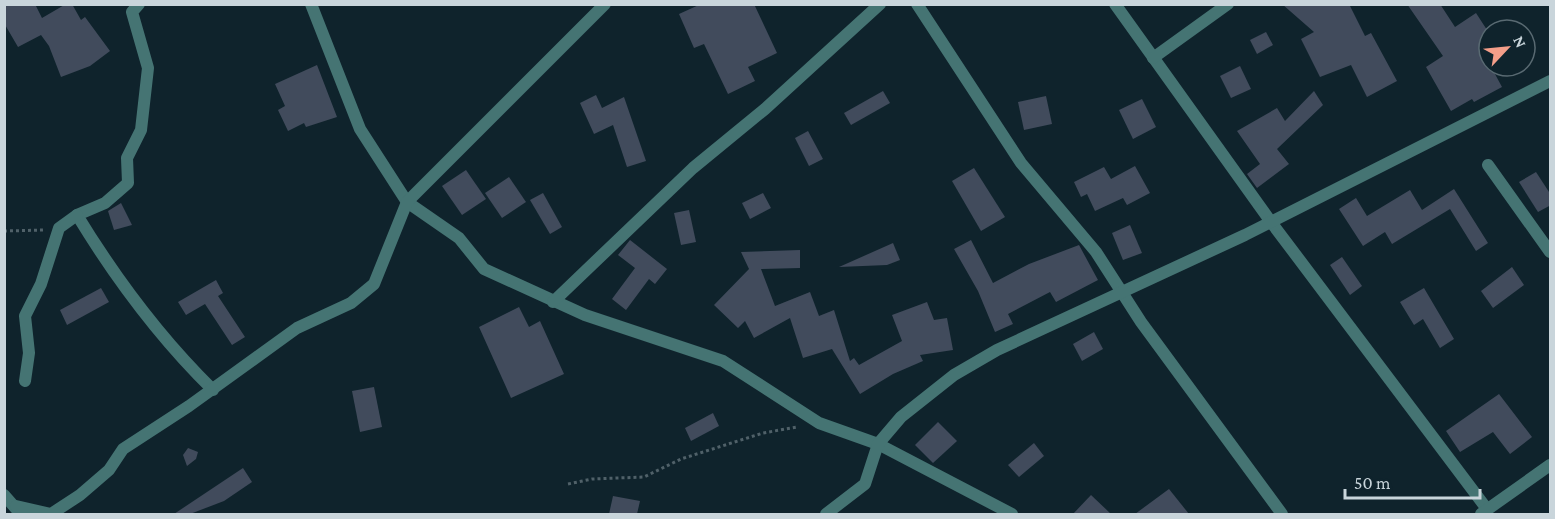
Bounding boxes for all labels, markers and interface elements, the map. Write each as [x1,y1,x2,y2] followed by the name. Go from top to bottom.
[1477,18,1537,78] north arrow
[1510,33,1530,50] text: N
[1345,462,1480,500] scale bar
[1354,473,1391,493] text: 50 m

